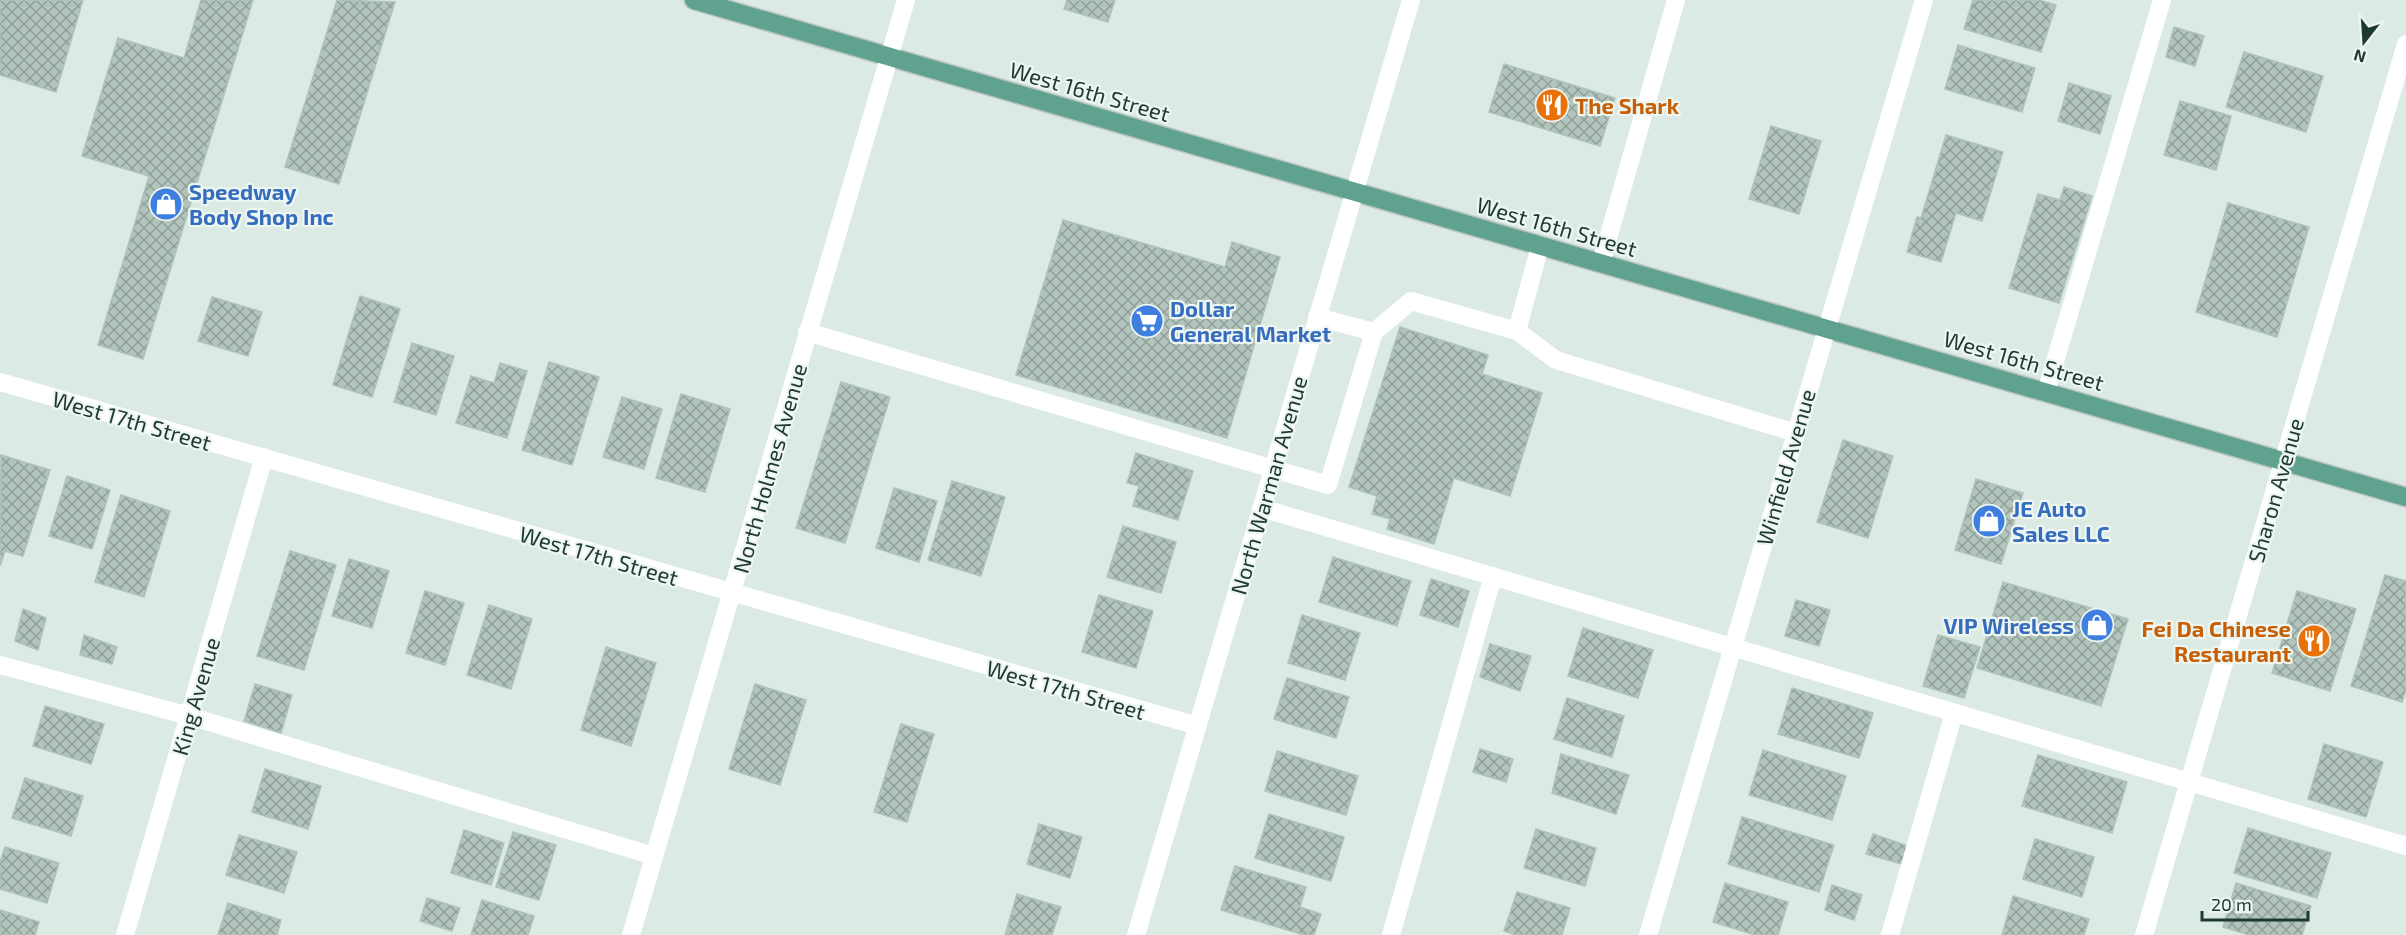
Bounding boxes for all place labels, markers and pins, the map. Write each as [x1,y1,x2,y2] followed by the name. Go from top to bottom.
[1534,87,1570,123] restaurant icon: The Shark
[1575,92,1680,118] place label: The Shark
[189,178,334,230] place label: Speedway Body Shop Inc
[148,186,184,222] shop icon: Speedway Body Shop Inc
[1170,295,1331,346] place label: Dollar General Market
[1129,303,1165,339] supermarket icon: Dollar General Market
[2012,495,2110,546] place label: JE Auto Sales LLC
[1971,503,2007,539] shop icon: JE Auto Sales LLC
[2079,607,2115,643] shop icon: VIP Wireless
[1944,612,2074,638] place label: VIP Wireless
[2142,615,2291,666] place label: Fei Da Chinese Restaurant
[2296,623,2332,659] restaurant icon: Fei Da Chinese Restaurant

